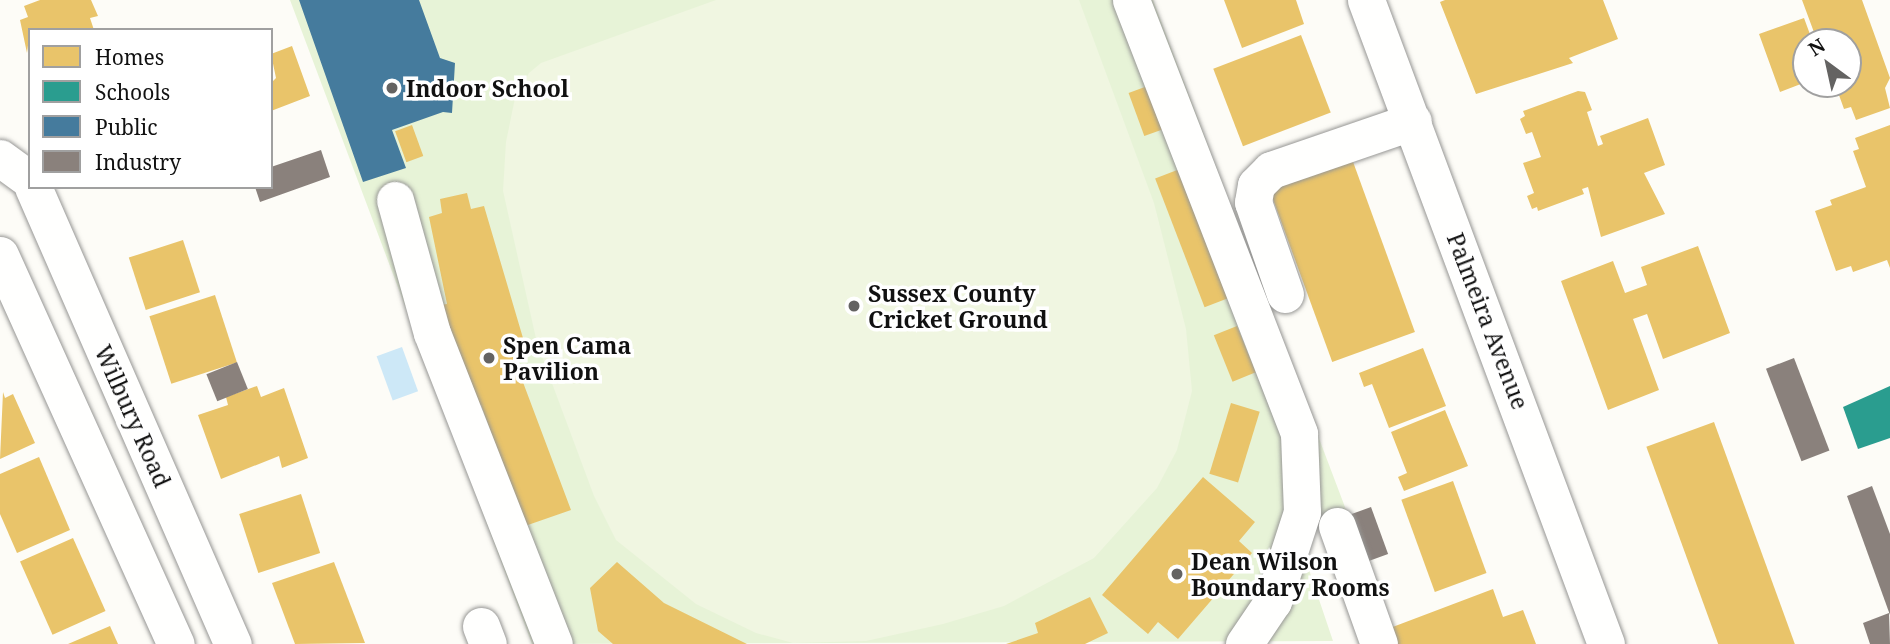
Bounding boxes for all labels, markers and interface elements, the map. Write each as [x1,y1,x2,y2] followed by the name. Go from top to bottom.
[28,28,273,189] legend
[1792,28,1862,98] north arrow
[1803,32,1830,62] text: N
[95,43,164,71] text: Homes
[406,74,569,102] place label: Indoor School
[95,78,170,106] text: Schools
[384,80,400,96] marker: Indoor School
[95,113,157,141] text: Public
[95,148,181,176] text: Industry
[1442,229,1534,413] street label: Palmeira Avenue
[868,279,1048,333] place label: Sussex County Cricket Ground
[846,298,862,314] marker: Sussex County Cricket Ground
[503,331,631,385] place label: Spen Cama Pavilion
[89,341,177,491] street label: Wilbury Road
[481,350,497,366] marker: Spen Cama Pavilion
[1191,547,1390,601] place label: Dean Wilson Boundary Rooms
[1169,566,1185,582] marker: Dean Wilson Boundary Rooms

